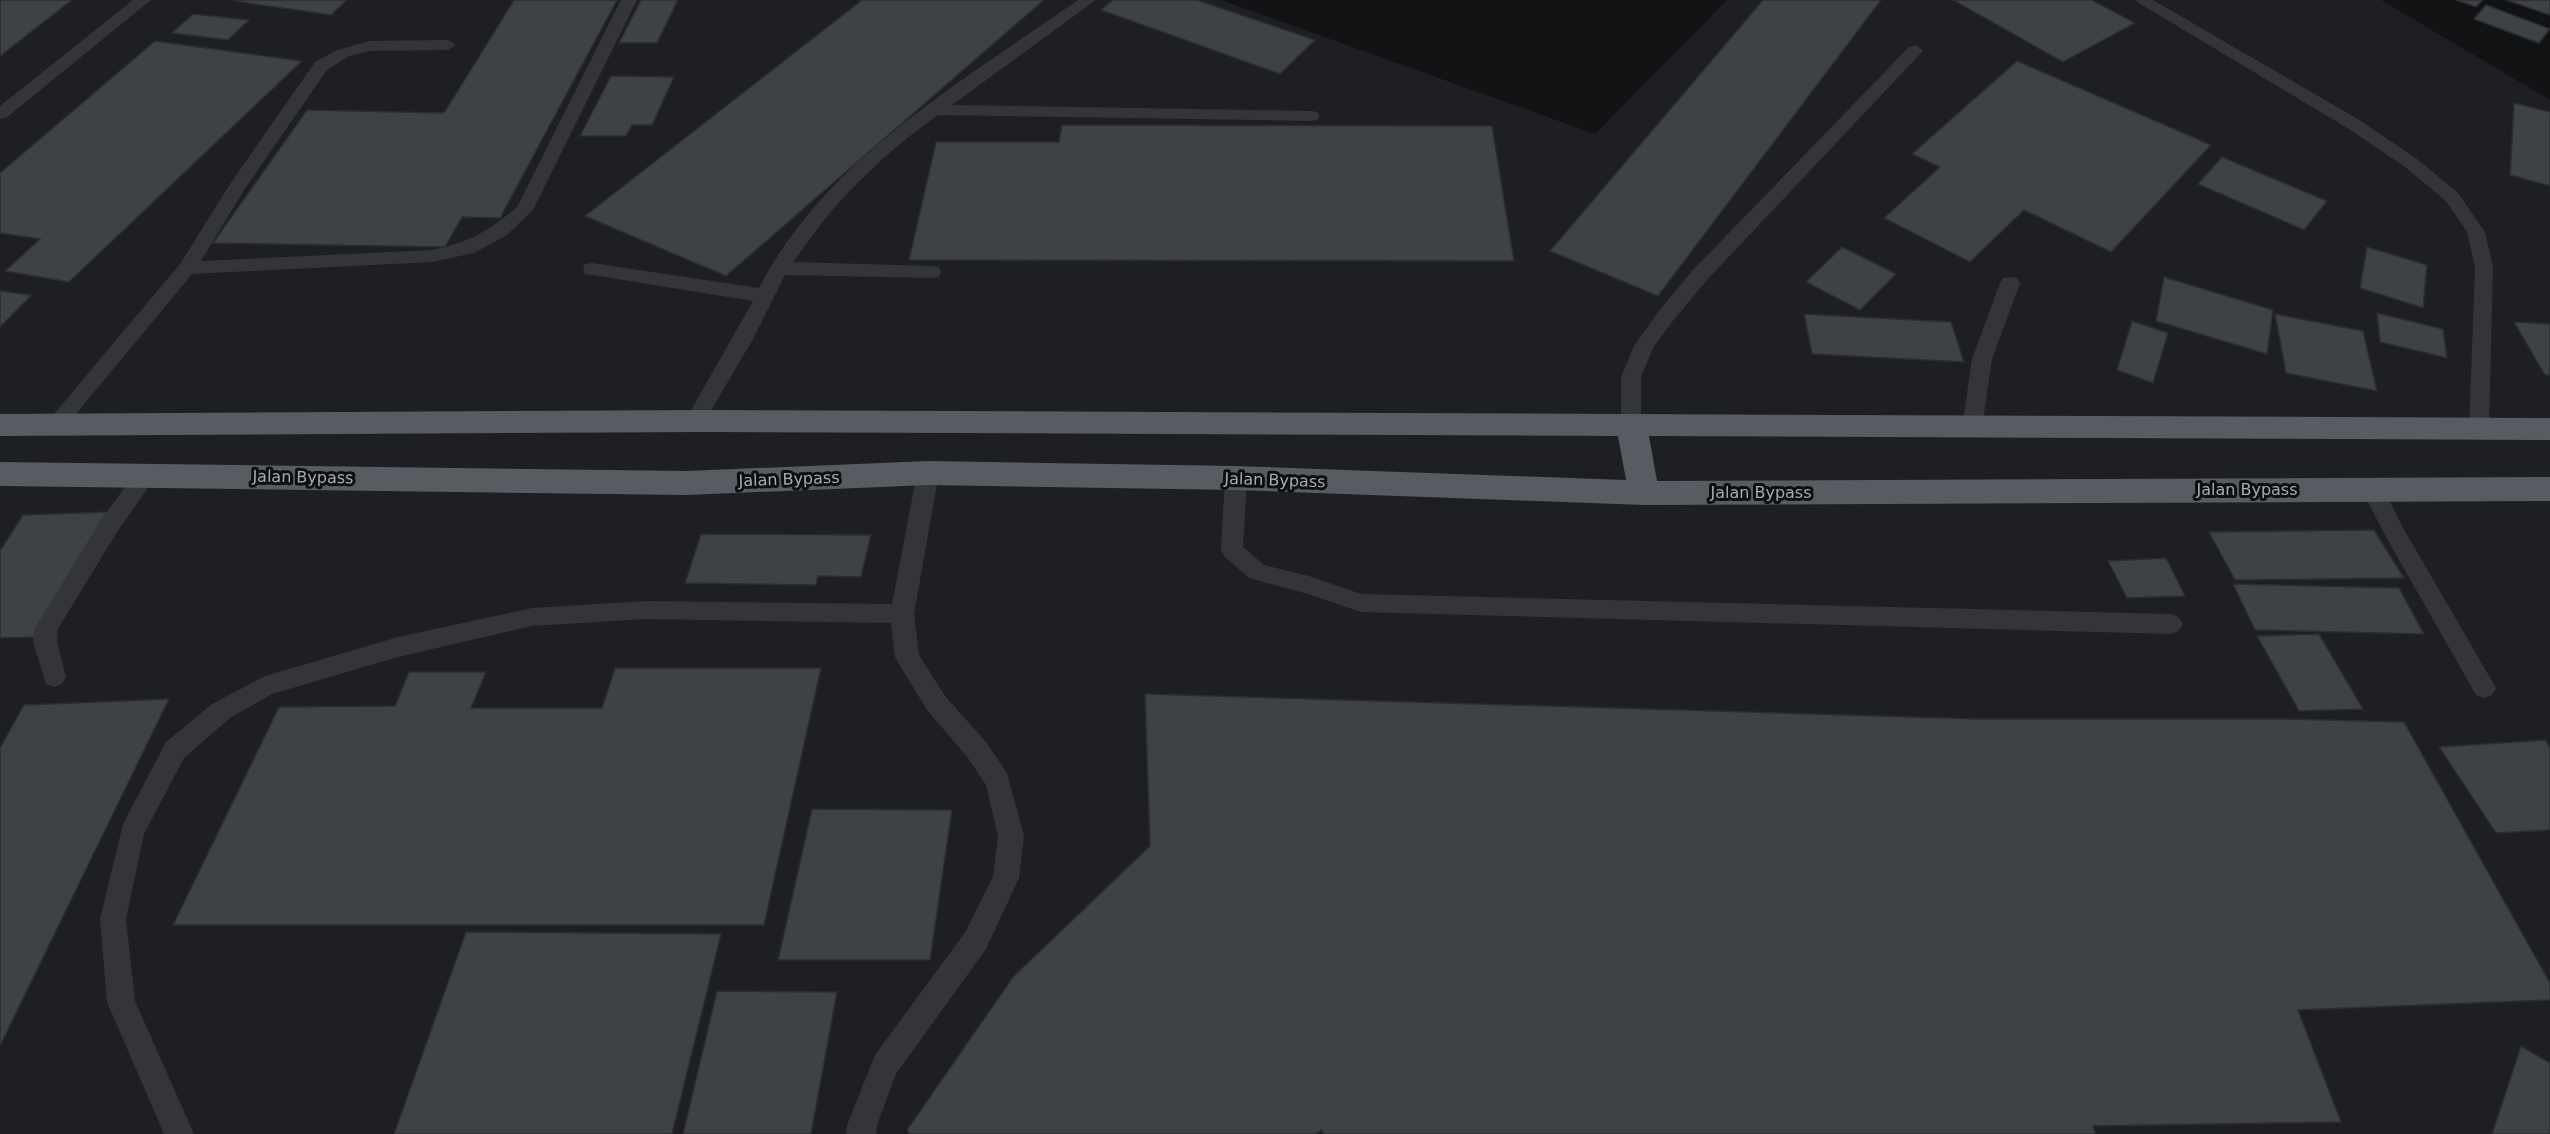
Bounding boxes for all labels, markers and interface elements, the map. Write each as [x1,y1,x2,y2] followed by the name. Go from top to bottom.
[251,467,354,487] street label: Jalan Bypass
[737,468,840,490] street label: Jalan Bypass
[1223,469,1326,491] street label: Jalan Bypass
[2195,480,2298,499] street label: Jalan Bypass
[1709,483,1812,502] street label: Jalan Bypass

